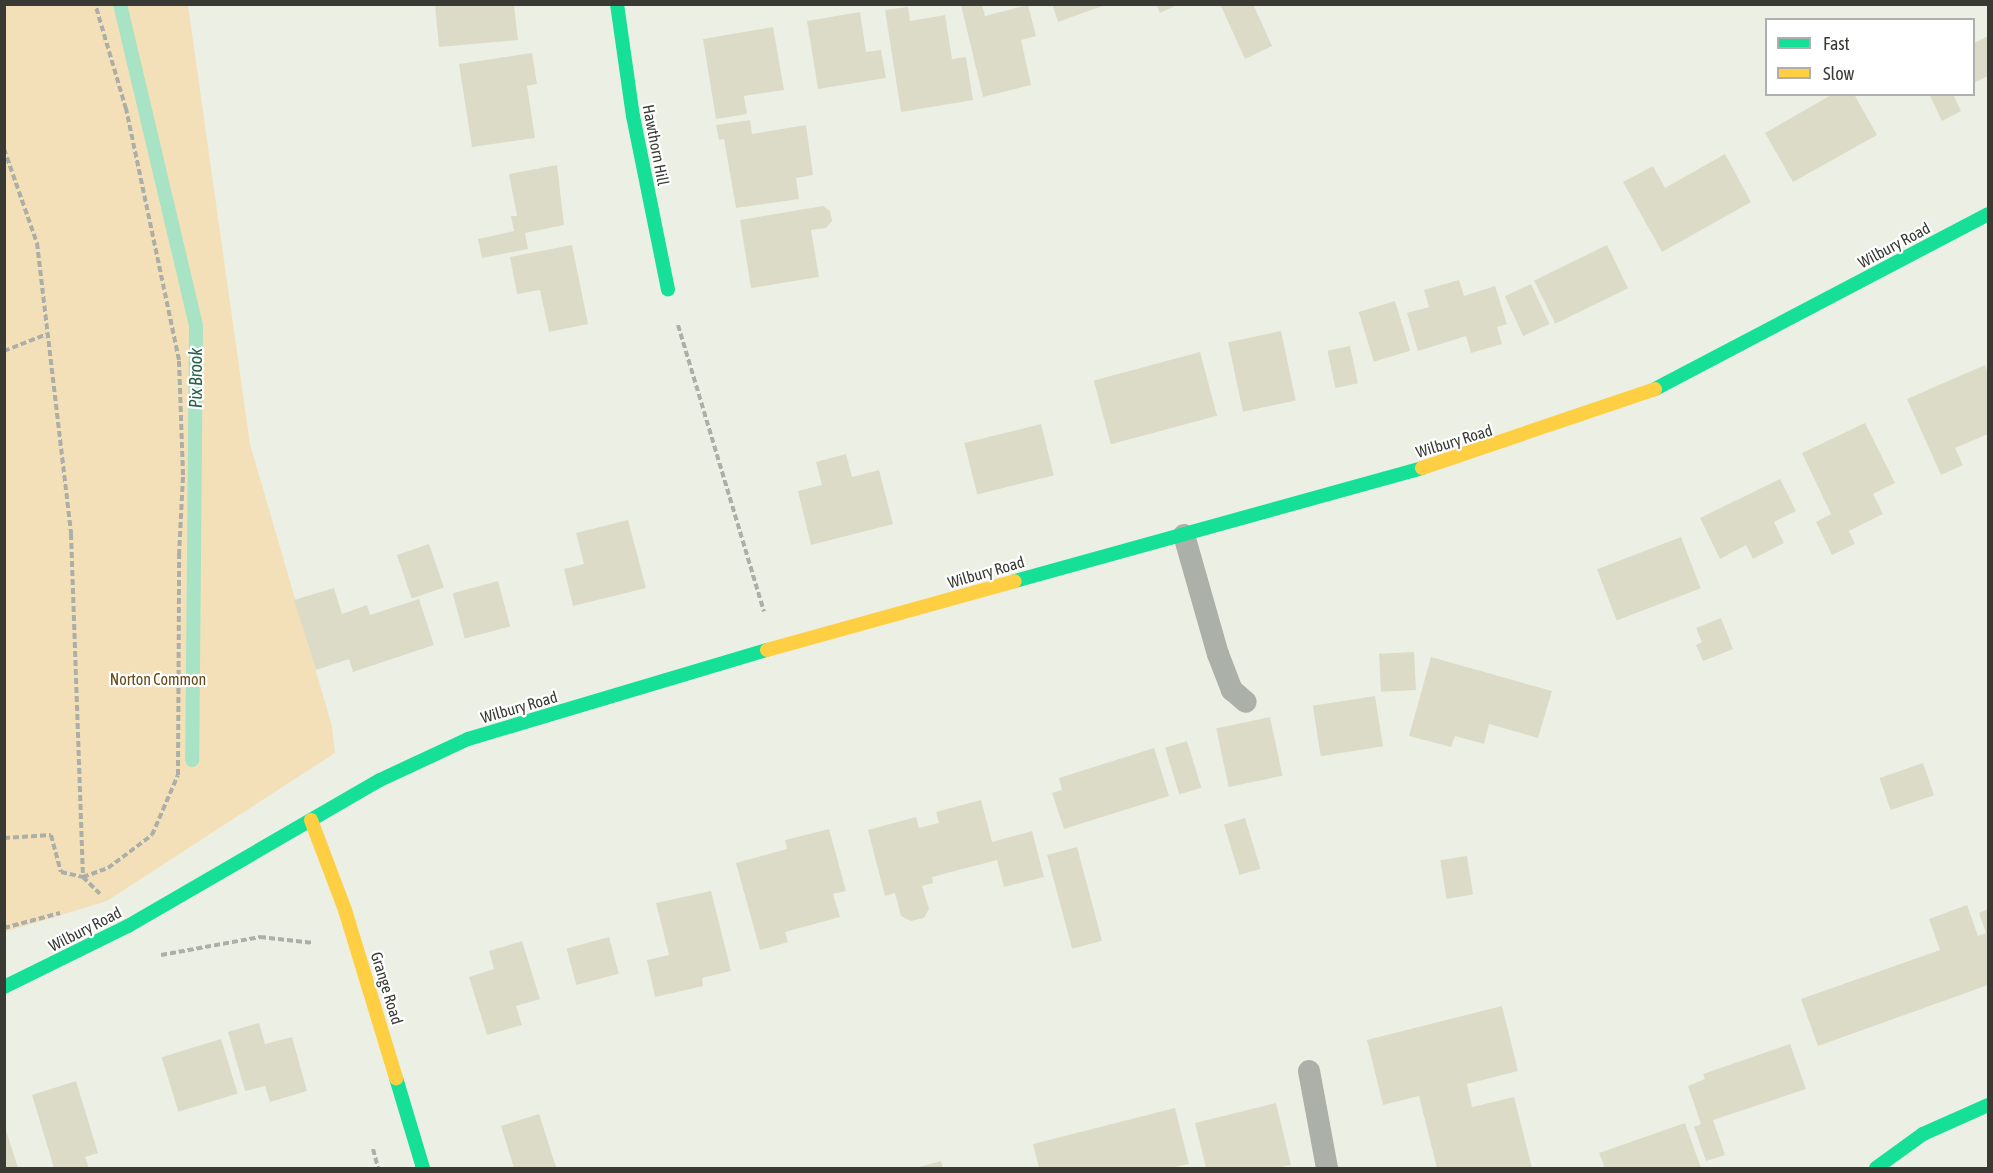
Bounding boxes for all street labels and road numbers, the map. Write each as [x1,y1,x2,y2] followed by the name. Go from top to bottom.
[639,103,673,187] street label: Hawthorn Hill
[1855,218,1933,272] street label: Wilbury Road
[1413,420,1495,462] street label: Wilbury Road
[945,552,1027,592] street label: Wilbury Road
[478,687,560,727] street label: Wilbury Road
[46,903,124,955] street label: Wilbury Road
[367,950,407,1026] street label: Grange Road

